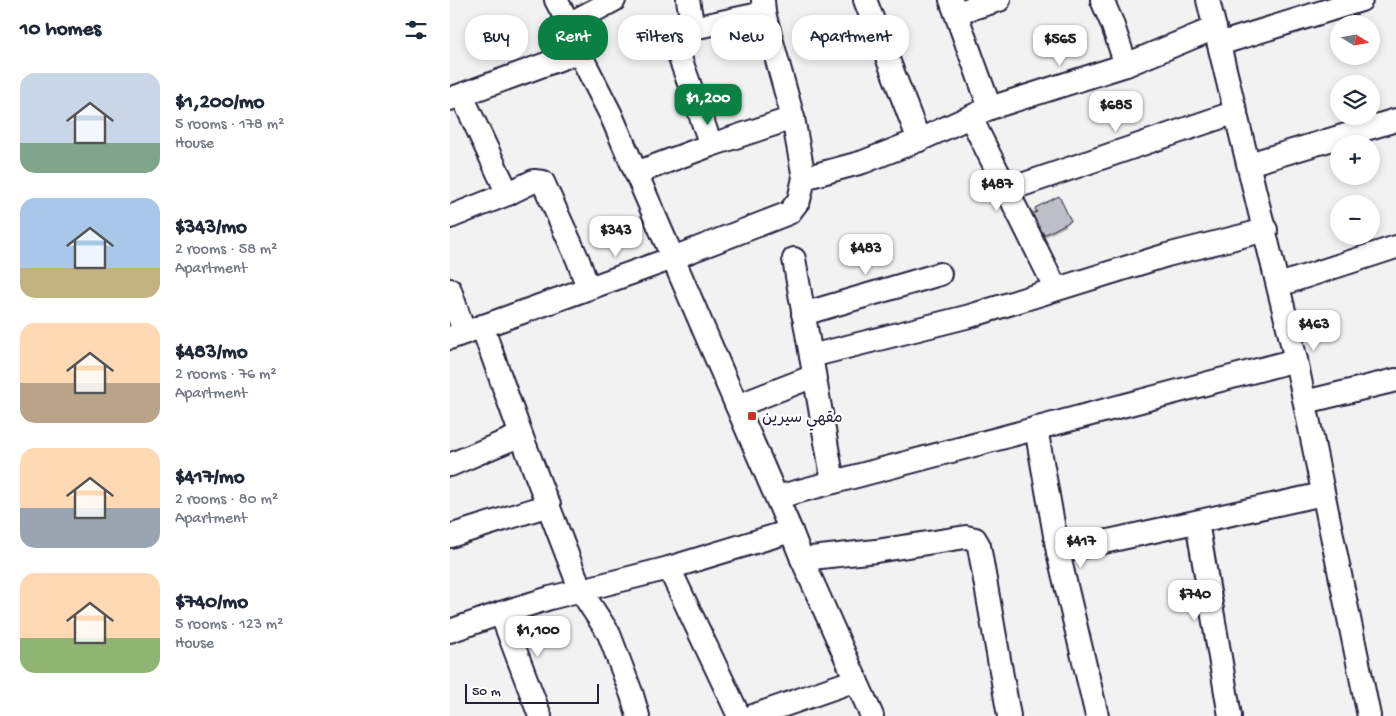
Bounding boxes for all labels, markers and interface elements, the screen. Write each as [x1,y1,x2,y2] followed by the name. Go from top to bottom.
[465,15,528,60] chip: Buy
[538,15,608,60] chip: Rent
[618,15,701,60] chip: Filters
[711,15,782,60] chip: New
[792,15,909,60] chip: Apartment
[1330,15,1380,65] north arrow
[1330,15,1380,245] map controls
[402,16,430,44] icon: filters
[20,18,101,43] text: 10 homes
[1030,24,1090,67] pin: $565
[1044,31,1076,50] text: $565
[1330,75,1380,125] button: layers
[667,84,749,126] pin: $1,200
[686,90,730,109] text: $1,200
[1086,90,1146,133] pin: $685
[175,91,265,116] text: $1,200/mo
[60,93,120,153] icon: home
[1100,97,1132,116] text: $685
[175,116,284,135] text: 5 rooms · 178 m²
[175,135,214,154] text: House
[1330,135,1380,185] button: +
[967,170,1027,212] pin: $487
[981,176,1013,195] text: $487
[1330,195,1380,245] button: −
[175,216,247,241] text: $343/mo
[586,216,646,258] pin: $343
[60,218,120,278] icon: home
[600,222,632,241] text: $343
[836,234,896,276] pin: $483
[850,240,882,259] text: $483
[175,241,277,260] text: 2 rooms · 58 m²
[175,260,247,279] text: Apartment
[1284,310,1344,352] pin: $463
[1298,316,1330,335] text: $463
[175,341,248,366] text: $483/mo
[60,343,120,403] icon: home
[175,366,277,385] text: 2 rooms · 76 m²
[175,385,247,404] text: Apartment
[746,410,758,422] marker: مقهي سيرين
[762,410,843,431] place label: مقهي سيرين
[175,466,245,491] text: $417/mo
[60,468,120,528] icon: home
[175,491,278,510] text: 2 rooms · 80 m²
[175,510,247,529] text: Apartment
[1051,526,1111,569] pin: $417
[1066,533,1096,552] text: $417
[1165,580,1225,622] pin: $740
[1179,586,1211,605] text: $740
[175,591,248,616] text: $740/mo
[60,593,120,653] icon: home
[175,616,283,635] text: 5 rooms · 123 m²
[497,616,579,658] pin: $1,100
[516,622,560,641] text: $1,100
[175,635,214,654] text: House
[465,681,599,704] scale bar
[472,684,501,701] text: 50 m

